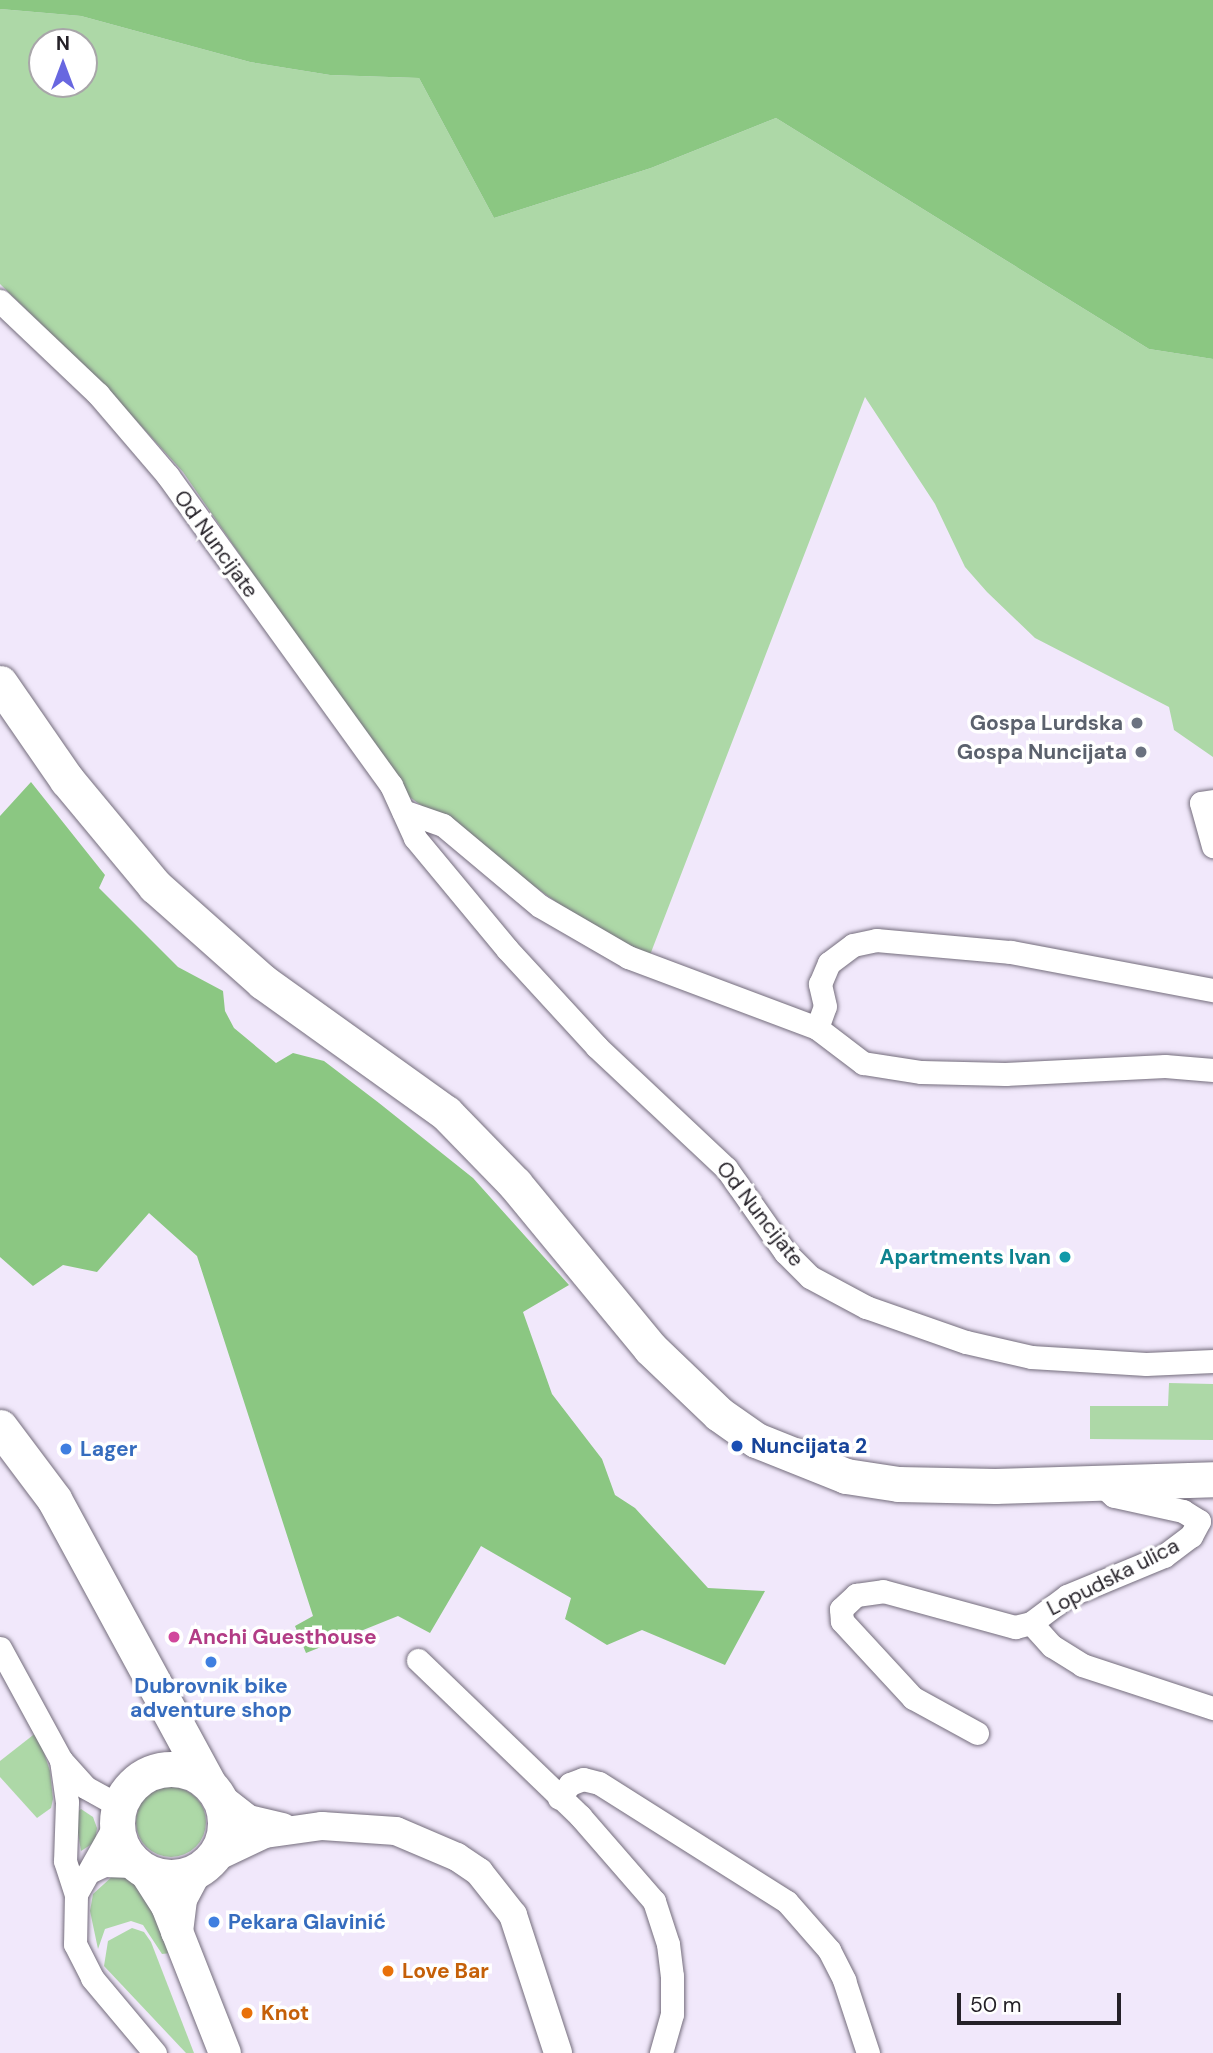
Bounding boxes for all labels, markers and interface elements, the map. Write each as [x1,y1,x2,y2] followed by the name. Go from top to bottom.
[28,28,98,98] north arrow
[56,31,70,56] text: N
[169,485,263,603] street label: Od Nuncijate
[970,710,1123,736] place label: Gospa Lurdska
[1129,715,1145,731] marker: Gospa Lurdska
[957,739,1127,765] place label: Gospa Nuncijata
[1133,744,1149,760] marker: Gospa Nuncijata
[711,1156,809,1272] street label: Od Nuncijate
[880,1244,1051,1270] place label: Apartments Ivan
[1057,1249,1073,1265] marker: Apartments Ivan
[751,1433,867,1459] place label: Nuncijata 2
[80,1436,137,1462] place label: Lager
[729,1438,745,1454] marker: Nuncijata 2
[58,1441,74,1457] marker: Lager
[1043,1533,1183,1621] street label: Lopudska ulica
[188,1624,377,1650] place label: Anchi Guesthouse
[166,1629,182,1645] marker: Anchi Guesthouse
[203,1654,219,1670] marker: Dubrovnik bike adventure shop
[130,1673,292,1723] place label: Dubrovnik bike adventure shop
[228,1909,386,1935] place label: Pekara Glavinić
[206,1914,222,1930] marker: Pekara Glavinić
[402,1958,489,1984] place label: Love Bar
[380,1963,396,1979] marker: Love Bar
[961,1980,1126,2024] scale bar
[970,1991,1021,2019] text: 50 m
[261,2000,309,2026] place label: Knot
[239,2005,255,2021] marker: Knot

